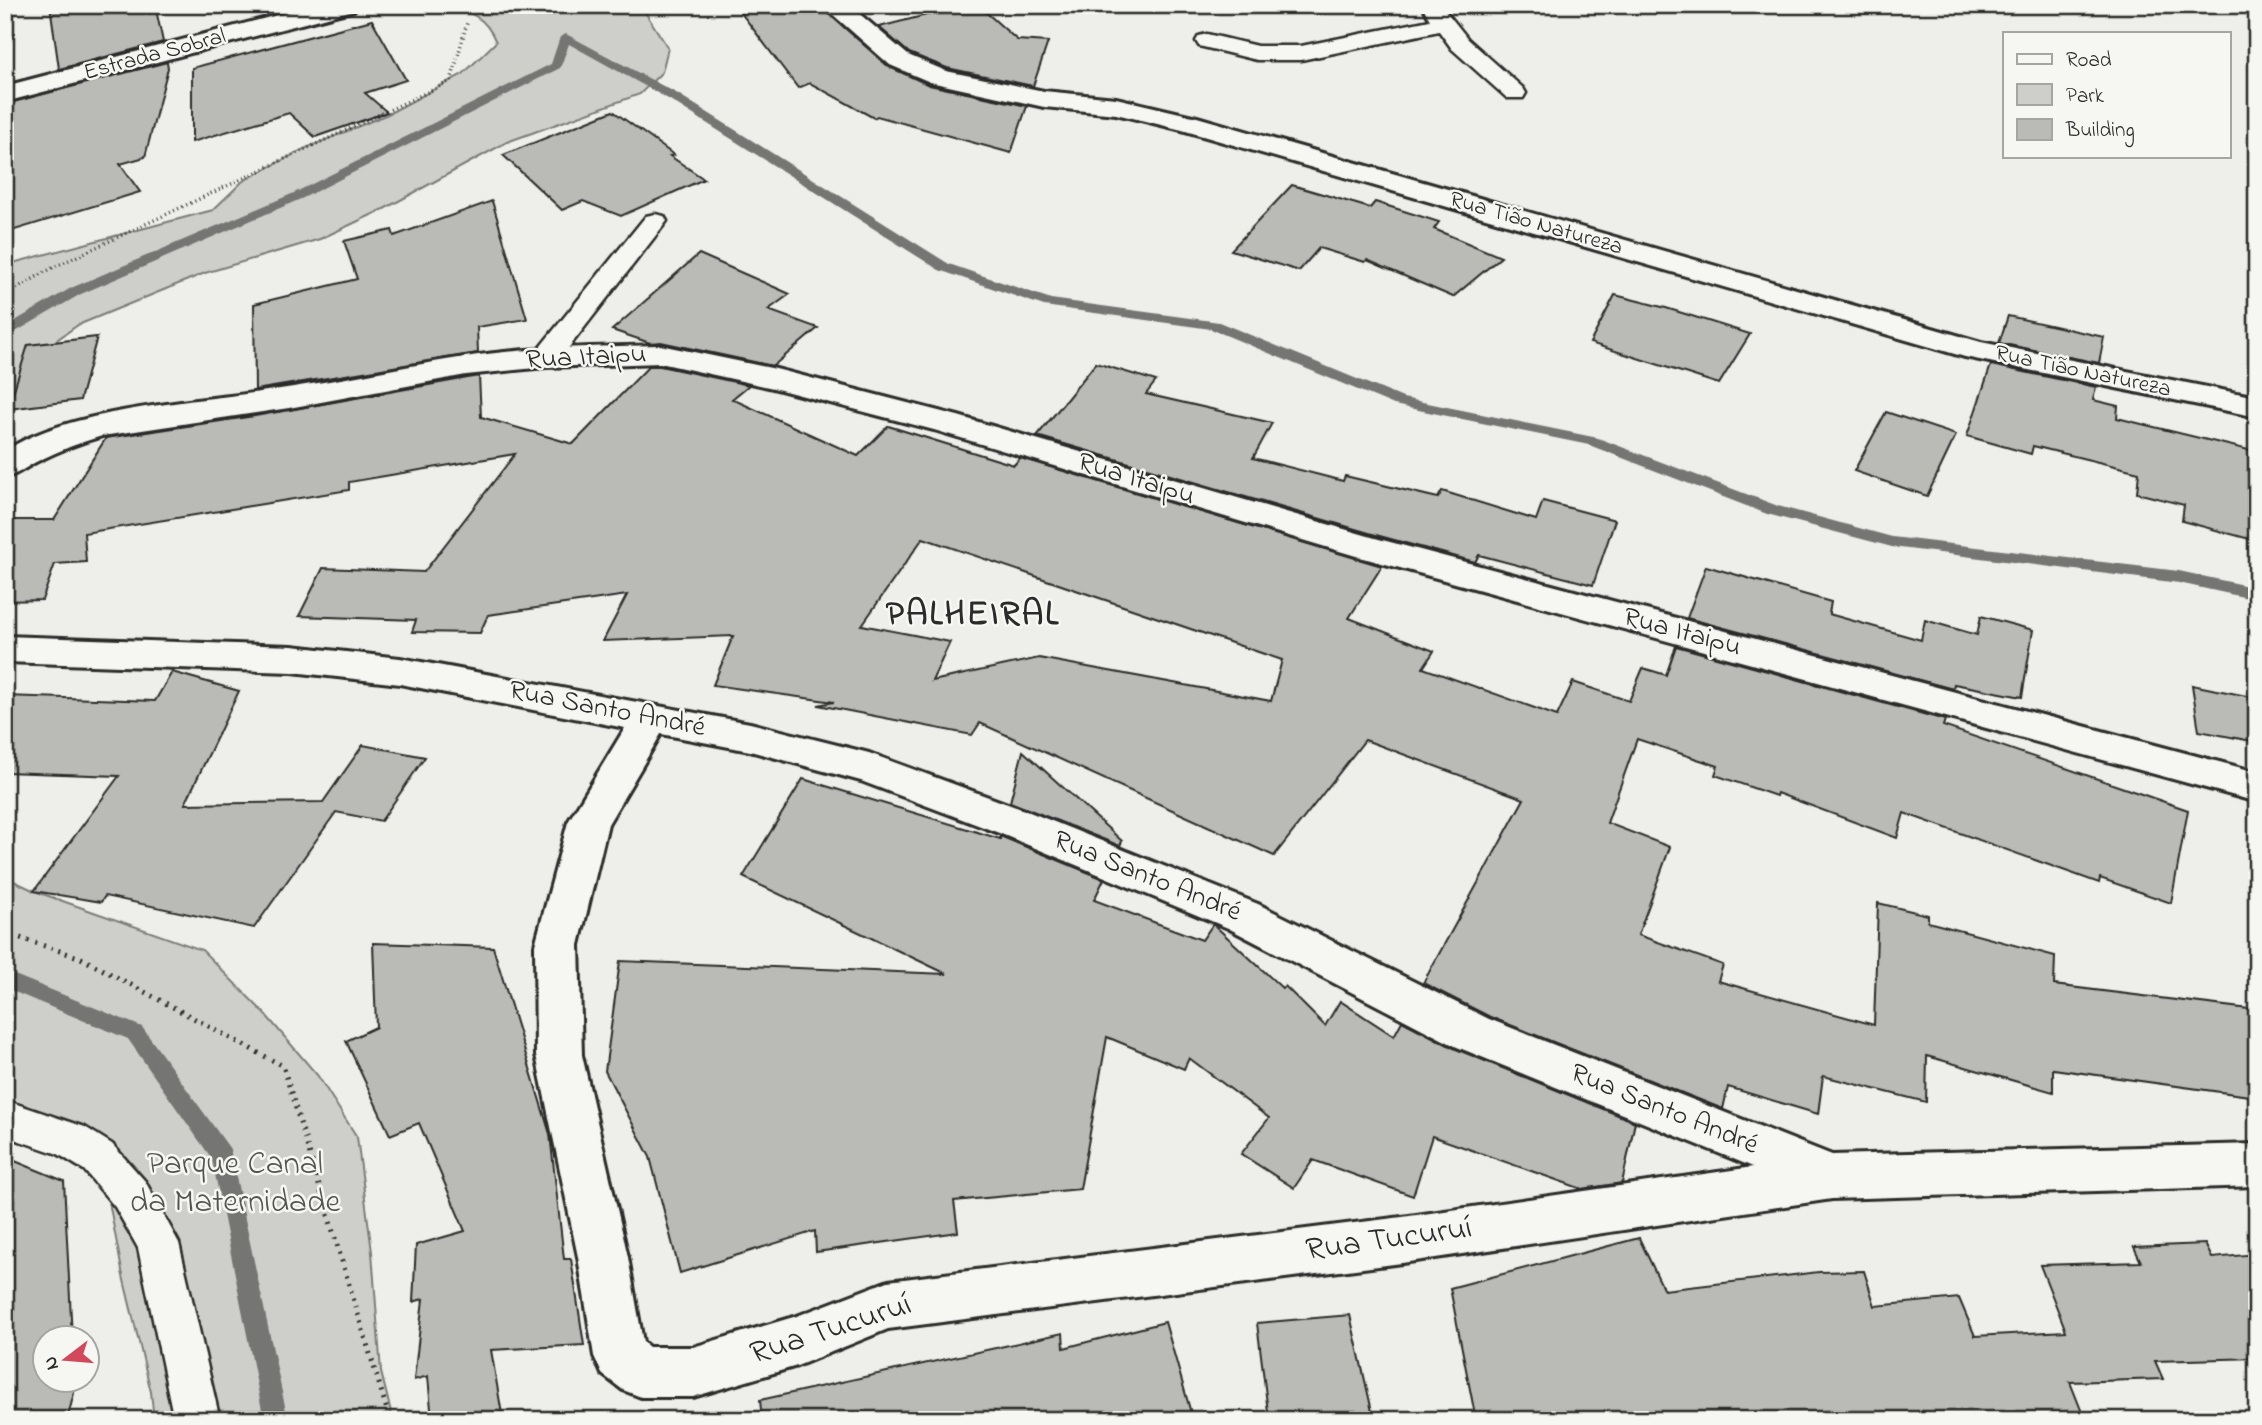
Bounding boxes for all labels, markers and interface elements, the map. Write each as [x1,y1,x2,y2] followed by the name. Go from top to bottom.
[80,20,230,90] street label: Estrada Sobral
[2003,32,2230,158] legend
[2066,46,2112,76] text: Road
[2066,82,2105,112] text: Park
[2065,116,2135,148] text: Building
[1445,183,1627,265] street label: Rua Tião Natureza
[525,334,647,382] street label: Rua Itaipu
[1992,337,2174,407] street label: Rua Tião Natureza
[1072,443,1200,517] street label: Rua Itaipu
[886,590,1060,641] district label: PALHEIRAL
[1618,598,1746,668] street label: Rua Itaipu
[505,671,709,749] street label: Rua Santo André
[1047,821,1248,934] street label: Rua Santo André
[1564,1054,1765,1167] street label: Rua Santo André
[130,1141,340,1227] park label: Parque Canal da Maternidade
[1303,1205,1475,1275] street label: Rua Tucuruí
[744,1281,918,1379] street label: Rua Tucuruí
[32,1324,102,1394] north arrow
[37,1353,67,1373] text: N

